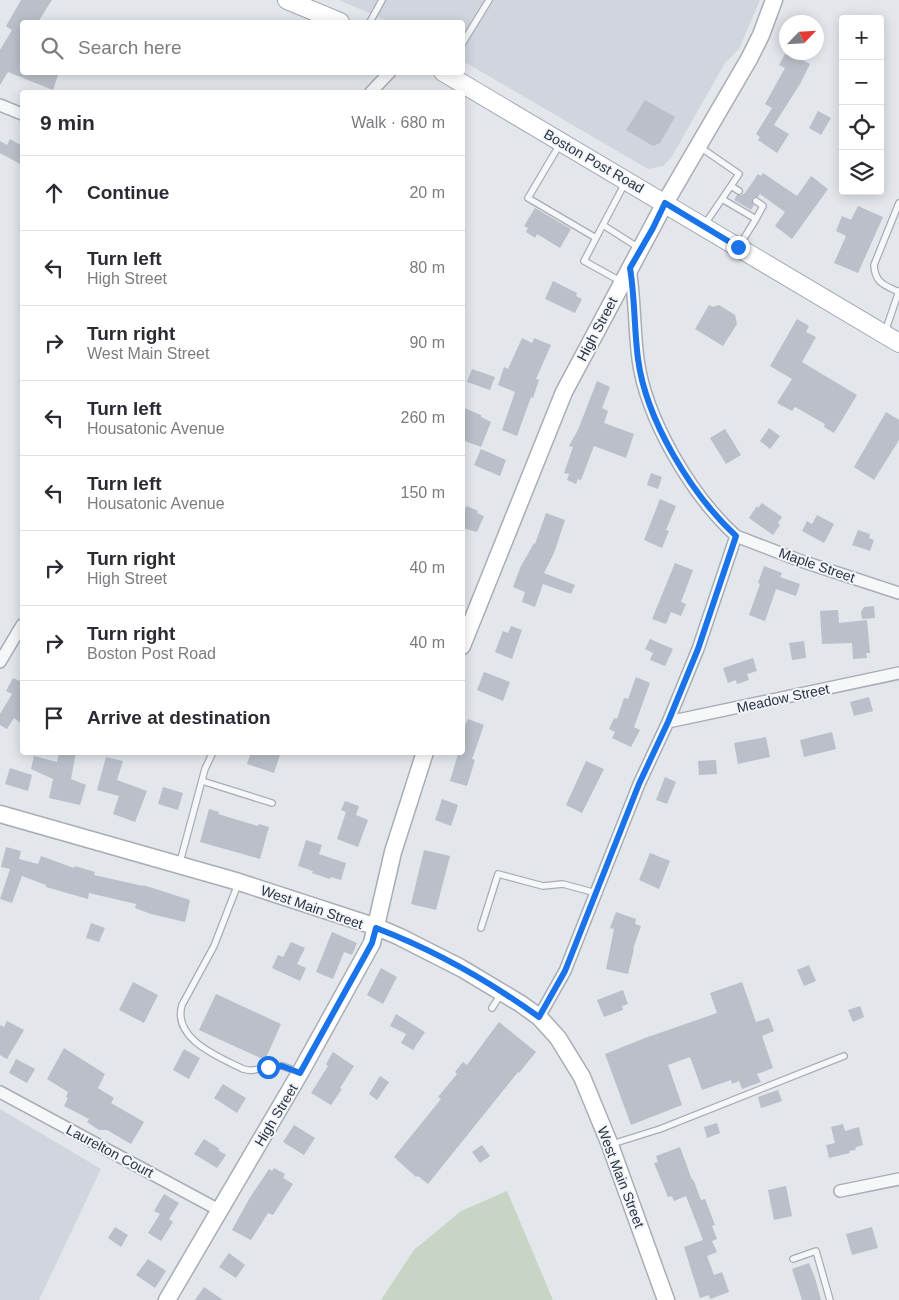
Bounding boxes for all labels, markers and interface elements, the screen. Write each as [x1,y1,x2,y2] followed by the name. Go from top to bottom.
[779,15,824,60] north arrow
[839,15,884,195] map controls
[839,15,884,60] button: +
[20,20,465,75] search box
[38,34,66,62] icon: search
[78,37,182,58] text: Search here
[839,60,884,105] button: −
[839,105,884,150] button: locate
[40,111,95,134] text: 9 min
[351,114,445,131] text: Walk · 680 m
[541,126,647,196] street label: Boston Post Road
[839,150,884,195] button: layers
[40,179,68,207] icon: ahead
[87,182,169,203] text: Continue
[409,184,445,201] text: 20 m
[727,236,750,259] route end
[87,248,162,269] text: Turn left
[40,254,68,282] icon: left
[409,259,445,276] text: 80 m
[87,270,167,287] text: High Street
[573,294,621,364] street label: High Street
[87,323,175,344] text: Turn right
[40,329,68,357] icon: right
[409,334,445,351] text: 90 m
[87,345,209,362] text: West Main Street
[87,398,162,419] text: Turn left
[40,404,68,432] icon: left
[401,409,445,426] text: 260 m
[87,420,225,437] text: Housatonic Avenue
[87,473,162,494] text: Turn left
[40,479,68,507] icon: left
[401,484,445,501] text: 150 m
[87,495,225,512] text: Housatonic Avenue
[777,545,857,586] street label: Maple Street
[87,548,175,569] text: Turn right
[40,554,68,582] icon: right
[409,559,445,576] text: 40 m
[87,570,167,587] text: High Street
[87,623,175,644] text: Turn right
[40,629,68,657] icon: right
[409,634,445,651] text: 40 m
[87,645,216,662] text: Boston Post Road
[735,680,831,716] street label: Meadow Street
[40,704,68,732] icon: arrive
[87,707,271,728] text: Arrive at destination
[259,882,365,932] street label: West Main Street
[257,1056,280,1079] route start
[251,1081,301,1149] street label: High Street
[64,1121,156,1181] street label: Laurelton Court
[594,1124,648,1230] street label: West Main Street

